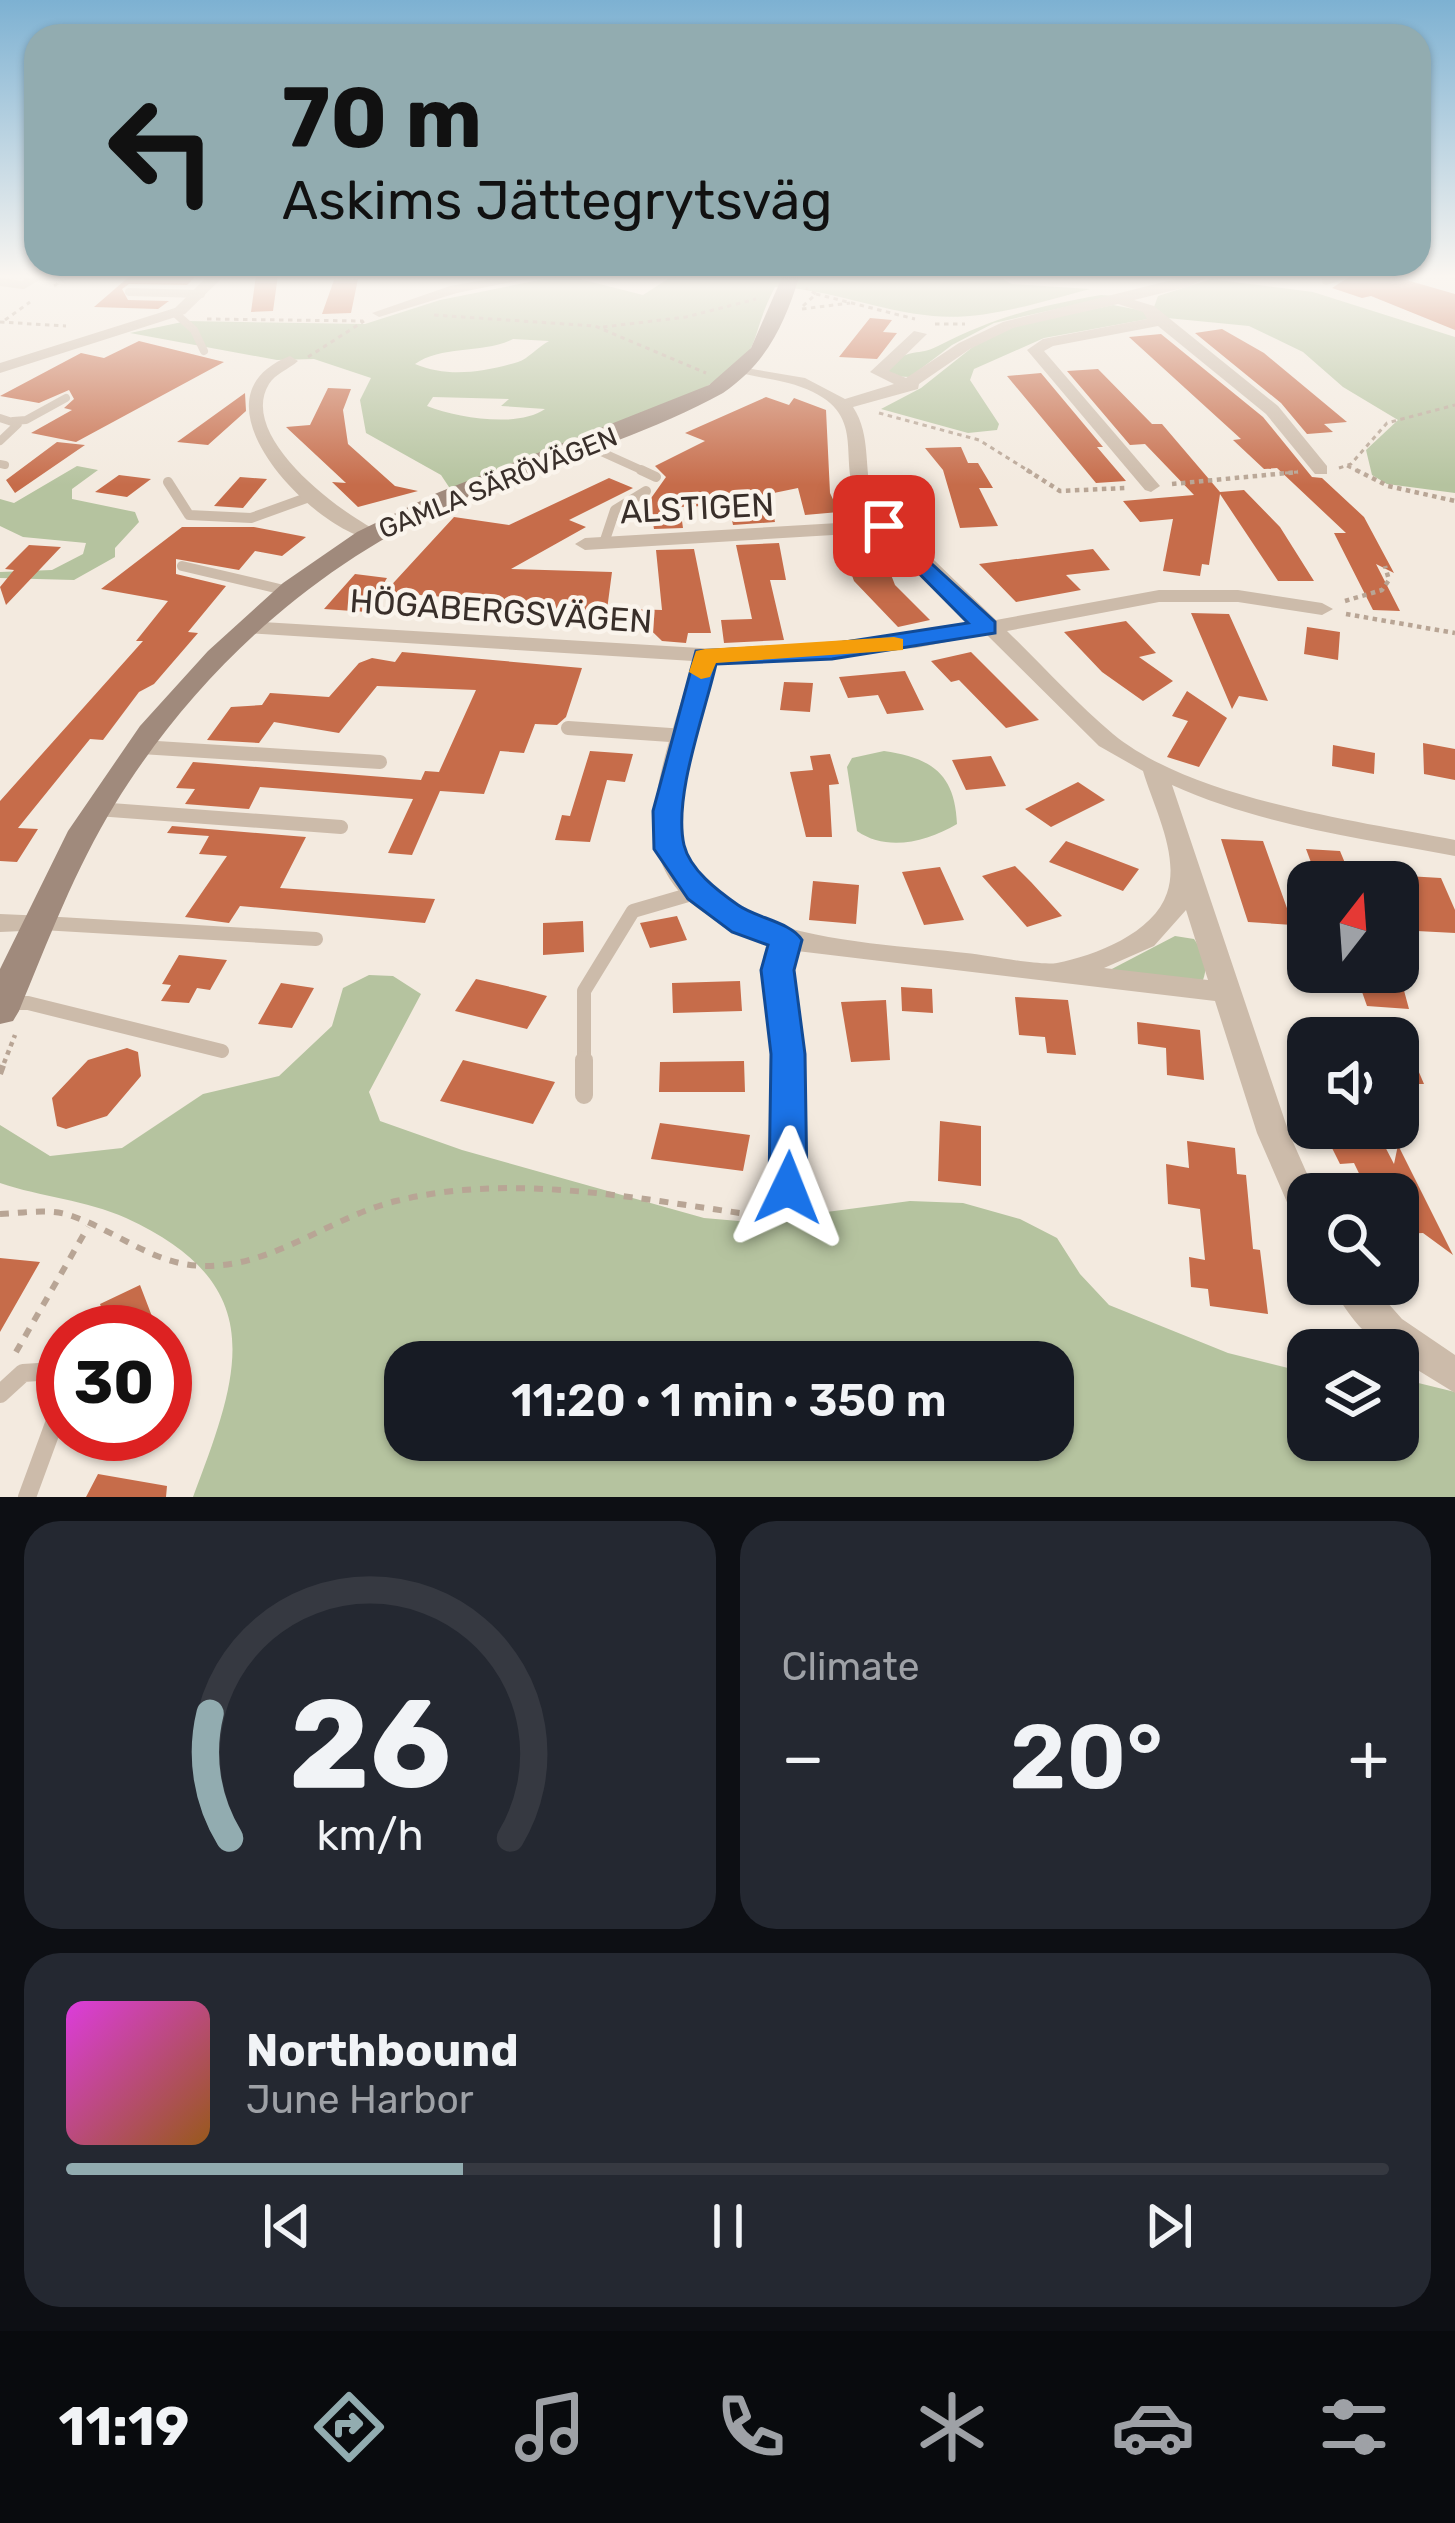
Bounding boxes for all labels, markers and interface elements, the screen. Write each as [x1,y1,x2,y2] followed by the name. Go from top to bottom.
[282,68,482,168] text: 70 m
[84,72,240,228] icon: left
[282,169,833,233] text: Askims Jättegrytsväg
[374,421,622,545] street label: GAMLA SÄRÖVÄGEN
[833,475,935,577] pin
[619,484,775,532] street label: ALSTIGEN
[851,493,917,559] icon: arrive
[349,581,653,641] street label: HÖGABERGSVÄGEN
[1287,861,1419,993] north arrow
[1287,861,1419,1461] map controls
[1287,1017,1419,1149] button: sound
[725,1125,851,1251] position arrow
[1287,1173,1419,1305] button: search
[36,1305,192,1461] speed limit sign: 30
[1287,1329,1419,1461] button: layers
[511,1374,947,1427] text: 11:20 · 1 min · 350 m
[782,1644,920,1690] text: Climate
[289,1670,451,1818] text: 26
[1009,1704,1163,1811] text: 20°
[782,1718,824,1797] text: −
[1348,1718,1389,1797] text: +
[316,1810,423,1861] text: km/h
[246,2024,519,2077] text: Northbound
[246,2077,474,2123] text: June Harbor
[254,2193,320,2259] icon: previous
[695,2193,761,2259] icon: pause
[1136,2193,1202,2259] icon: next
[307,2385,391,2469] icon: directions
[508,2385,592,2469] icon: music
[709,2385,793,2469] icon: phone
[910,2385,994,2469] icon: climate
[1111,2385,1195,2469] icon: car
[1312,2385,1396,2469] icon: filters
[59,2395,189,2459] text: 11:19

